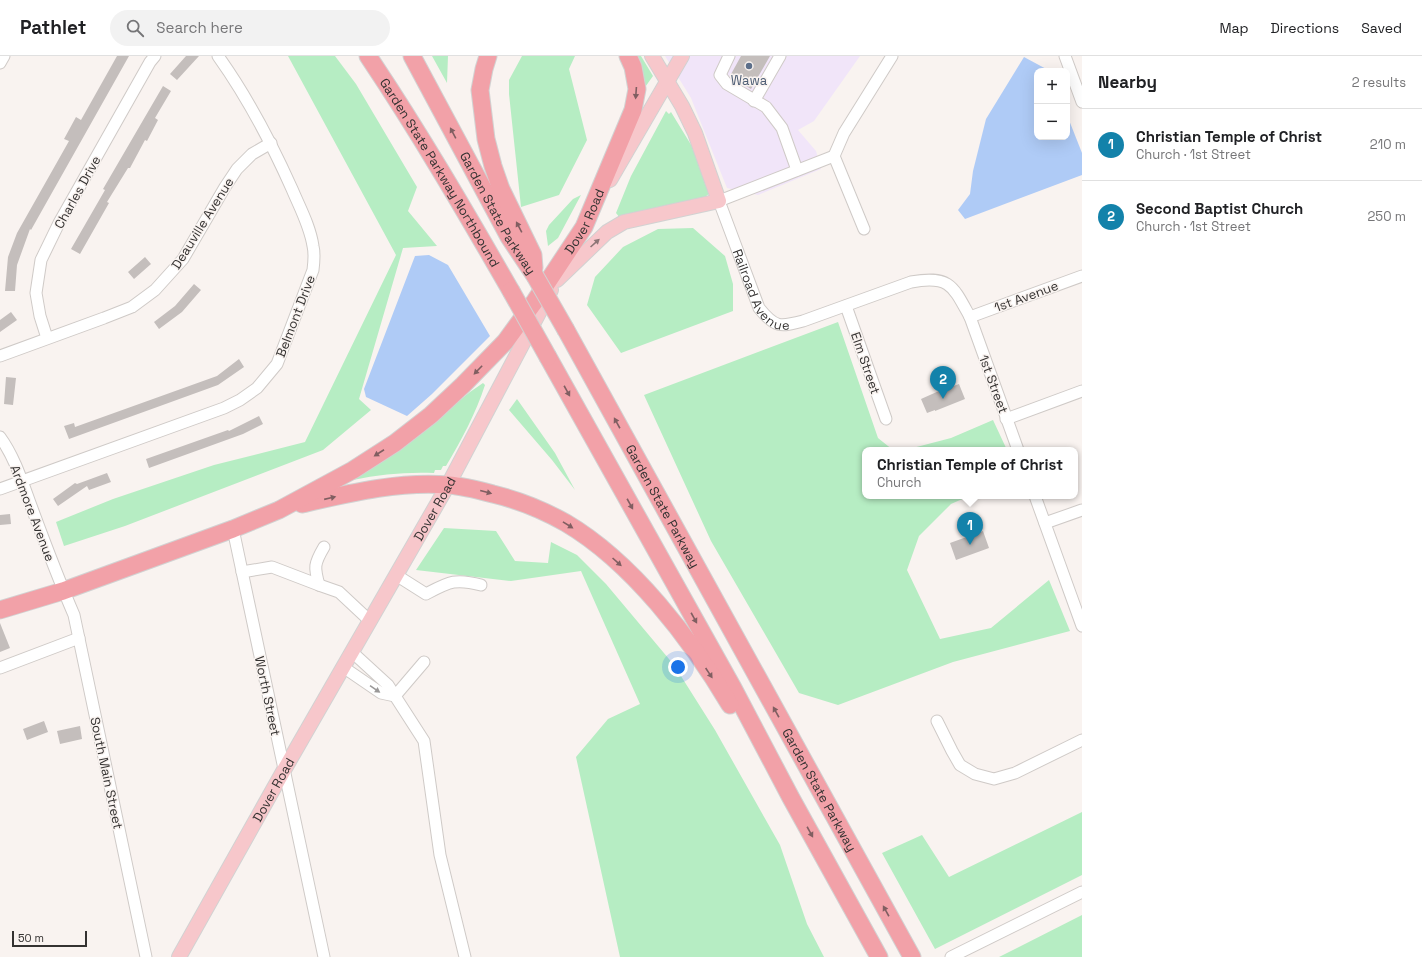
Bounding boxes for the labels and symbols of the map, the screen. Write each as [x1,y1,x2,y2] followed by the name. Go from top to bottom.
[744,61,754,71] marker: Wawa
[731,72,768,89] place label: Wawa
[377,76,503,270] street label: Garden State Parkway Northbound
[633,87,640,100] one-way arrow
[450,127,456,138] one-way arrow
[458,149,540,277] street label: Garden State Parkway
[50,153,104,232] street label: Charles Drive
[167,174,237,272] street label: Deauville Avenue
[561,186,608,257] street label: Dover Road
[515,221,522,232] one-way arrow
[589,238,600,247] one-way arrow
[729,247,790,334] street label: Railroad Avenue
[272,273,319,360] street label: Belmont Drive
[992,277,1061,316] street label: 1st Avenue
[847,330,884,397] street label: Elm Street
[975,353,1012,416] street label: 1st Street
[473,365,483,375] one-way arrow
[930,366,956,399] pin: 2
[564,385,571,396] one-way arrow
[614,417,620,429] one-way arrow
[622,441,704,571] street label: Garden State Parkway
[373,450,385,457] one-way arrow
[6,463,59,564] street label: Ardmore Avenue
[410,474,460,544] street label: Dover Road
[481,489,493,495] one-way arrow
[324,494,336,500] one-way arrow
[627,498,634,510] one-way arrow
[957,512,983,545] pin: 1
[562,521,574,528] one-way arrow
[612,558,623,567] one-way arrow
[690,612,697,624] one-way arrow
[251,655,284,738] street label: Worth Street
[668,657,688,677] your location
[705,668,713,678] one-way arrow
[369,685,381,692] one-way arrow
[772,706,779,717] one-way arrow
[86,715,127,831] street label: South Main Street
[778,725,860,855] street label: Garden State Parkway
[249,755,298,825] street label: Dover Road
[806,826,813,838] one-way arrow
[883,905,890,917] one-way arrow
[12,929,87,948] scale bar

